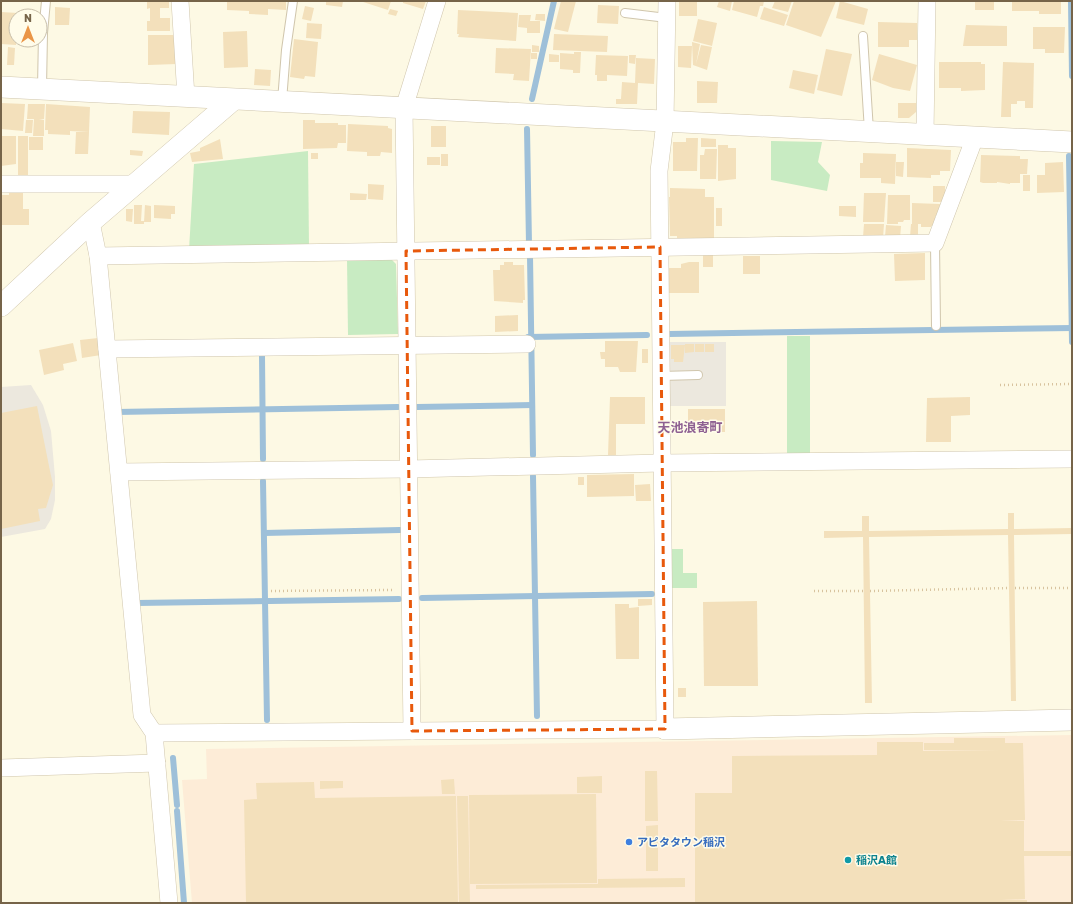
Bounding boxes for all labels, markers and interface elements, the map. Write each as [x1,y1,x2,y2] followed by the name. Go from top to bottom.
[8,8,48,48] north arrow
[24,12,32,25] text: N
[657,420,723,435] district label: 天池浪寄町
[637,836,725,849] place label: アピタタウン稲沢
[624,837,634,847] marker: アピタタウン稲沢
[856,854,897,867] place label: 稲沢A館
[843,855,853,865] marker: 稲沢A館

